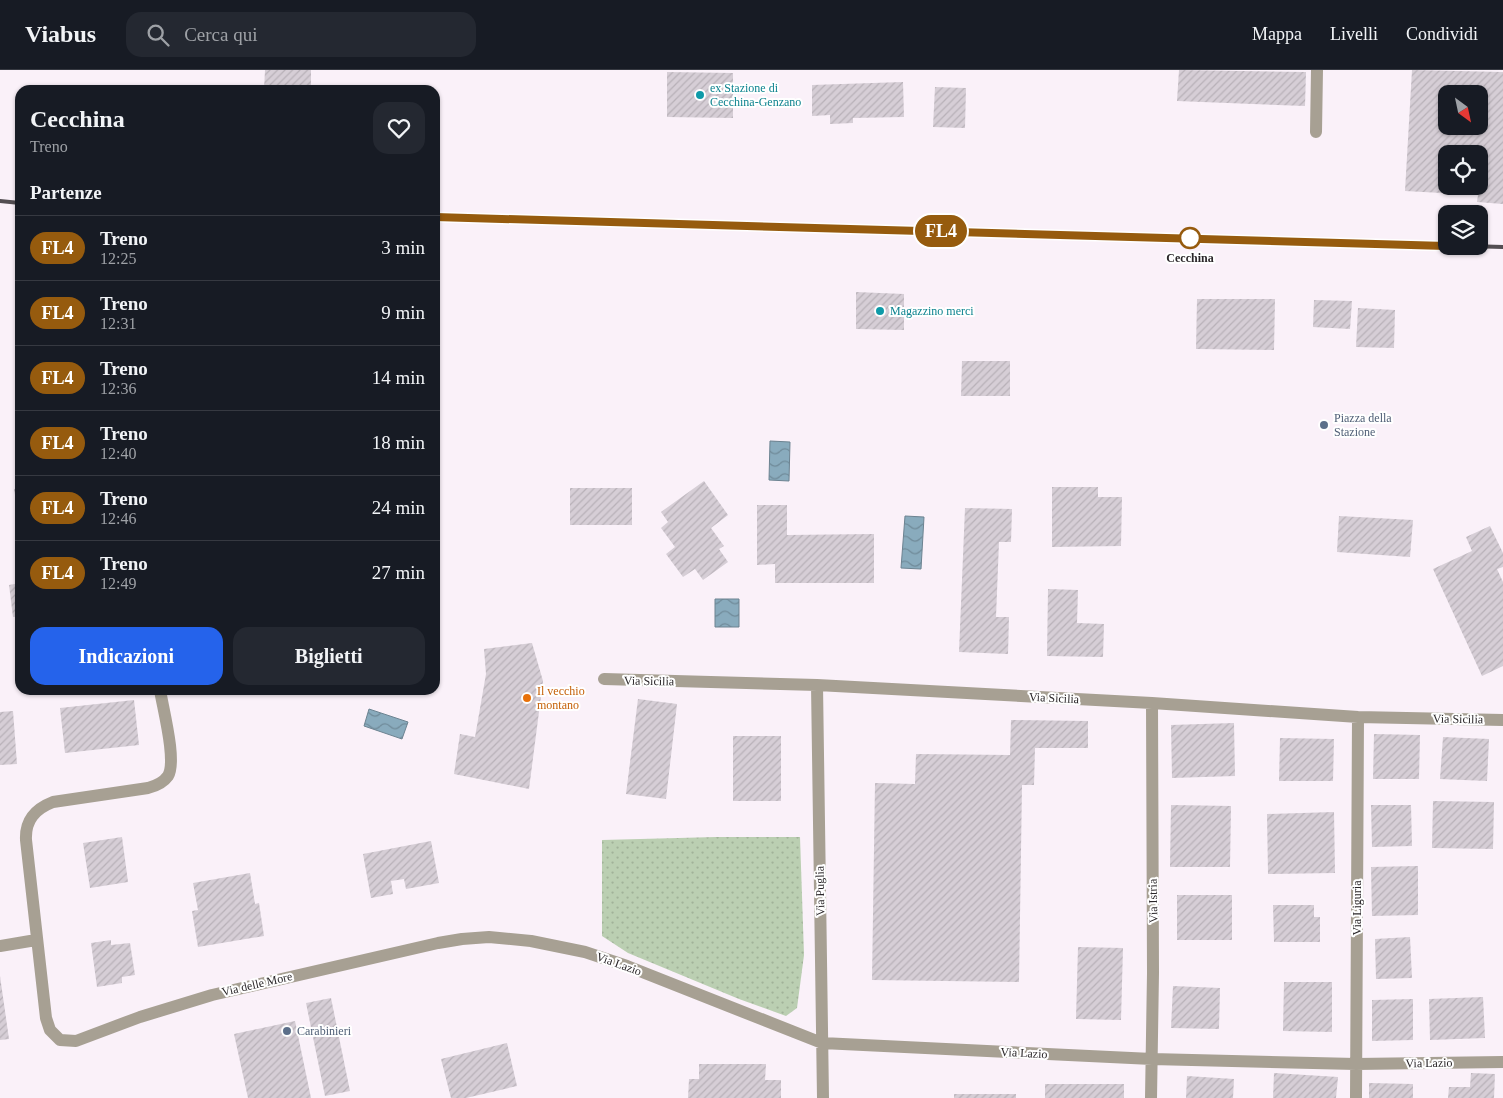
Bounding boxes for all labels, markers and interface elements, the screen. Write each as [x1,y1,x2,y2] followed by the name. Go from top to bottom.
[126,12,476,57] search box
[25,21,96,47] text: Viabus
[144,21,172,49] icon: search
[184,24,257,45] text: Cerca qui
[1252,24,1302,44] text: Mappa
[1330,24,1378,44] text: Livelli
[1406,24,1478,44] text: Condividi
[710,81,801,109] place label: ex Stazione di Cecchina-Genzano
[1438,85,1488,135] north arrow
[1438,85,1488,255] map controls
[694,89,706,101] marker: ex Stazione di Cecchina-Genzano
[373,102,425,154] button: heart
[30,106,125,132] text: Cecchina
[30,138,68,155] text: Treno
[1438,145,1488,195] button: locate
[30,182,102,203] text: Partenze
[1438,205,1488,255] button: layers
[912,215,970,247] line badge: FL4
[925,221,957,241] text: FL4
[1179,227,1201,249] marker: Cecchina
[100,228,148,249] text: Treno
[381,237,425,258] text: 3 min
[41,238,74,258] text: FL4
[100,250,136,267] text: 12:25
[1166,251,1214,265] place label: Cecchina
[100,293,148,314] text: Treno
[381,302,425,323] text: 9 min
[41,303,74,323] text: FL4
[890,304,974,318] place label: Magazzino merci
[874,305,886,317] marker: Magazzino merci
[100,315,136,332] text: 12:31
[100,358,148,379] text: Treno
[372,367,425,388] text: 14 min
[41,368,74,388] text: FL4
[100,380,136,397] text: 12:36
[1334,411,1392,439] place label: Piazza della Stazione
[1318,419,1330,431] marker: Piazza della Stazione
[100,423,148,444] text: Treno
[372,432,425,453] text: 18 min
[41,433,74,453] text: FL4
[100,445,136,462] text: 12:40
[100,488,148,509] text: Treno
[372,497,425,518] text: 24 min
[41,498,74,518] text: FL4
[100,510,136,527] text: 12:46
[100,553,148,574] text: Treno
[372,562,425,583] text: 27 min
[41,563,74,583] text: FL4
[100,575,136,592] text: 12:49
[30,627,223,685] button: Indicazioni
[233,627,425,685] button: Biglietti
[624,674,675,688] street label: Via Sicilia
[537,684,585,712] place label: Il vecchio montano
[1029,690,1080,706] street label: Via Sicilia
[521,692,533,704] marker: Il vecchio montano
[1433,712,1484,726] street label: Via Sicilia
[813,865,827,916] street label: Via Puglia
[1146,878,1160,923] street label: Via Istria
[1350,880,1364,935] street label: Via Liguria
[595,949,643,979] street label: Via Lazio
[220,969,294,999] street label: Via delle More
[297,1024,352,1038] place label: Carabinieri
[281,1025,293,1037] marker: Carabinieri
[1000,1045,1048,1061] street label: Via Lazio
[1405,1056,1453,1070] street label: Via Lazio

